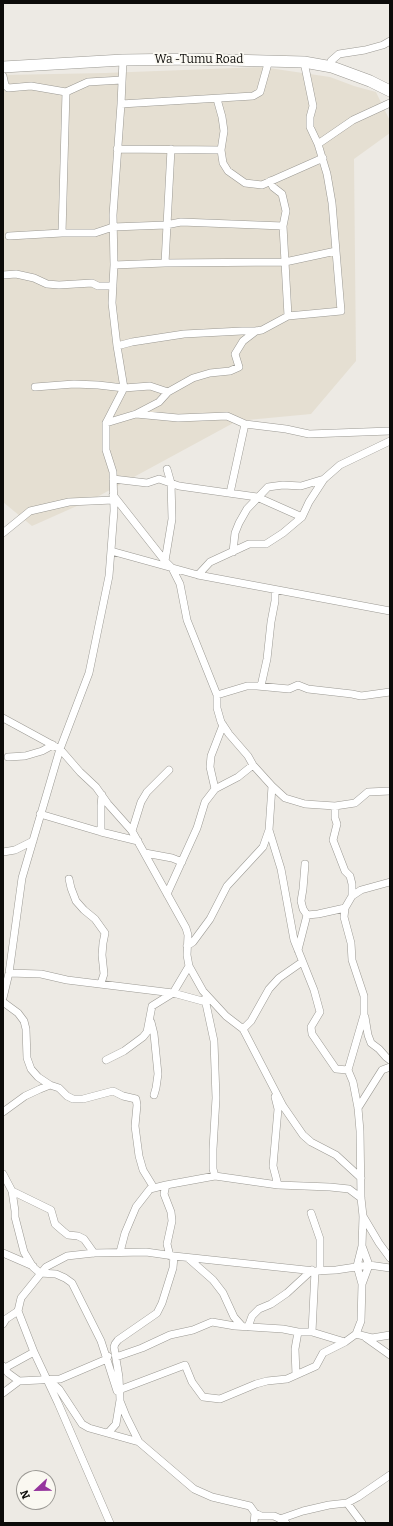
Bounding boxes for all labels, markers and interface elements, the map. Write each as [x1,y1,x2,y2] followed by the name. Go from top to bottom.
[155,53,243,67] street label: Wa -Tumu Road
[16,1470,56,1510] north arrow
[18,1488,33,1501] text: N

